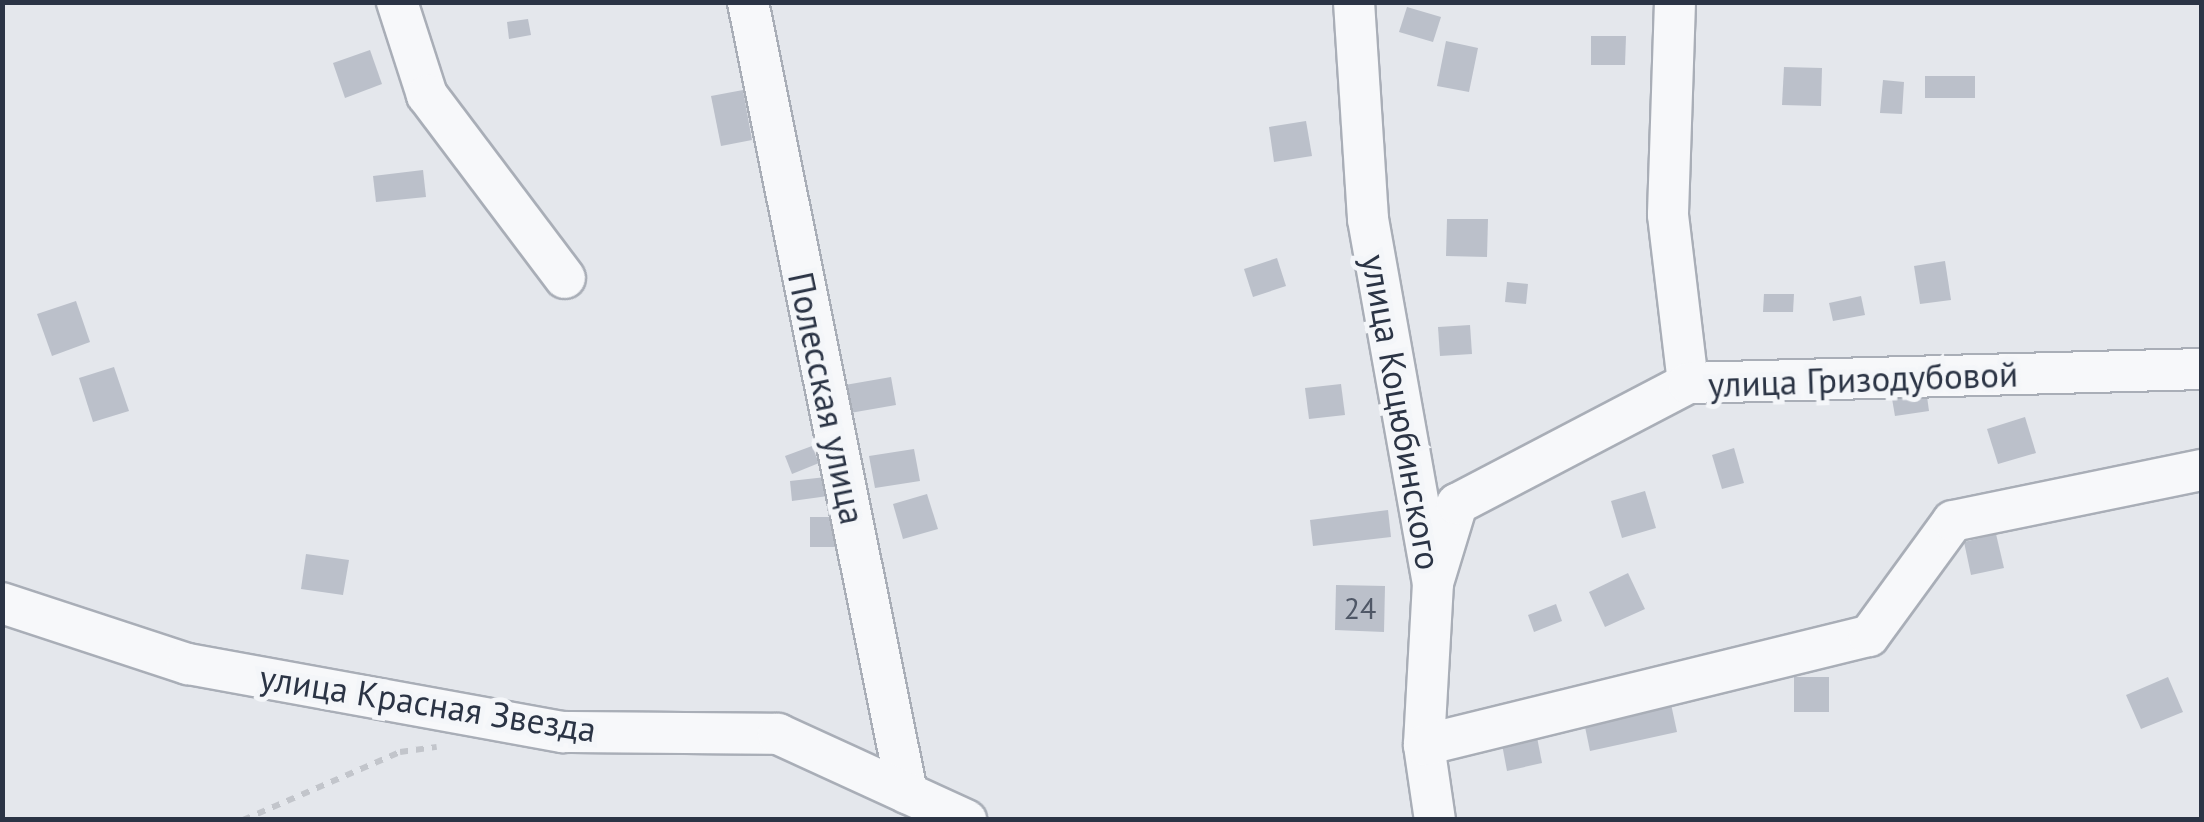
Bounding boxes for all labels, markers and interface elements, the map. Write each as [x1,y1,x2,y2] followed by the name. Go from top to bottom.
[1354,251,1450,573] street label: улица Коцюбинского
[780,268,874,528] street label: Полесская улица
[1707,353,2019,405] street label: улица Гризодубовой
[1344,590,1376,626] house number: 24
[257,656,599,750] street label: улица Красная Звезда

